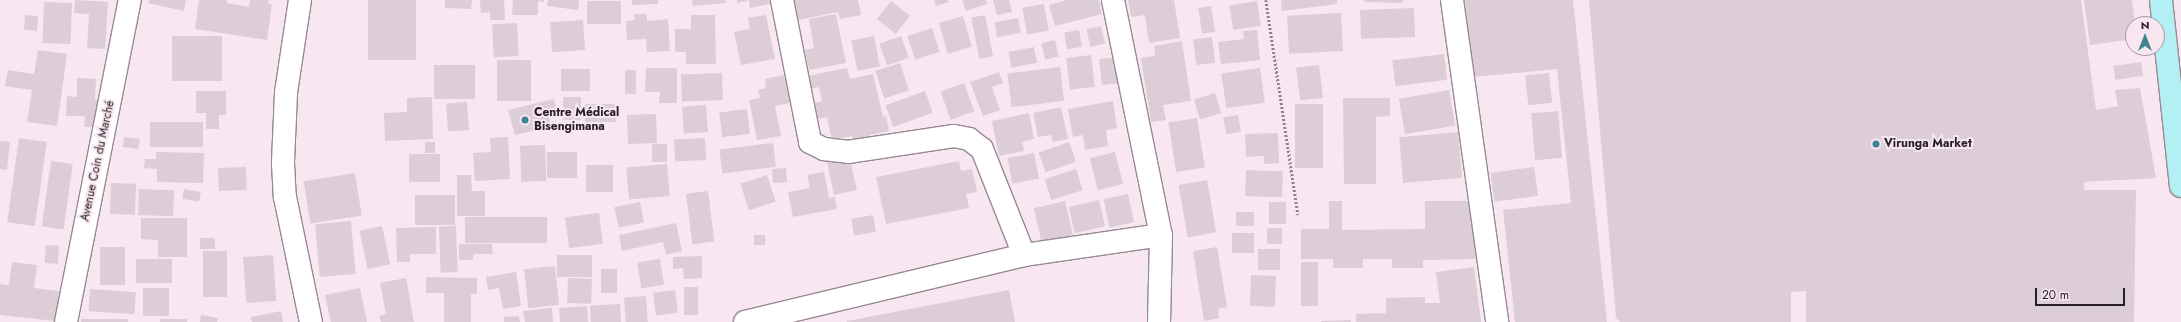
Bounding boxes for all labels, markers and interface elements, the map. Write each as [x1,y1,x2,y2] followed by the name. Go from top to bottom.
[2125,16,2165,56] north arrow
[2141,17,2149,33] text: N
[78,99,118,223] street label: Avenue Coin du Marché
[534,106,619,134] place label: Centre Médical Bisengimana
[519,114,531,126] marker: Centre Médical Bisengimana
[1884,137,1972,151] place label: Virunga Market
[1871,139,1881,149] marker: Virunga Market
[2037,280,2127,306] scale bar
[2042,286,2069,304] text: 20 m

